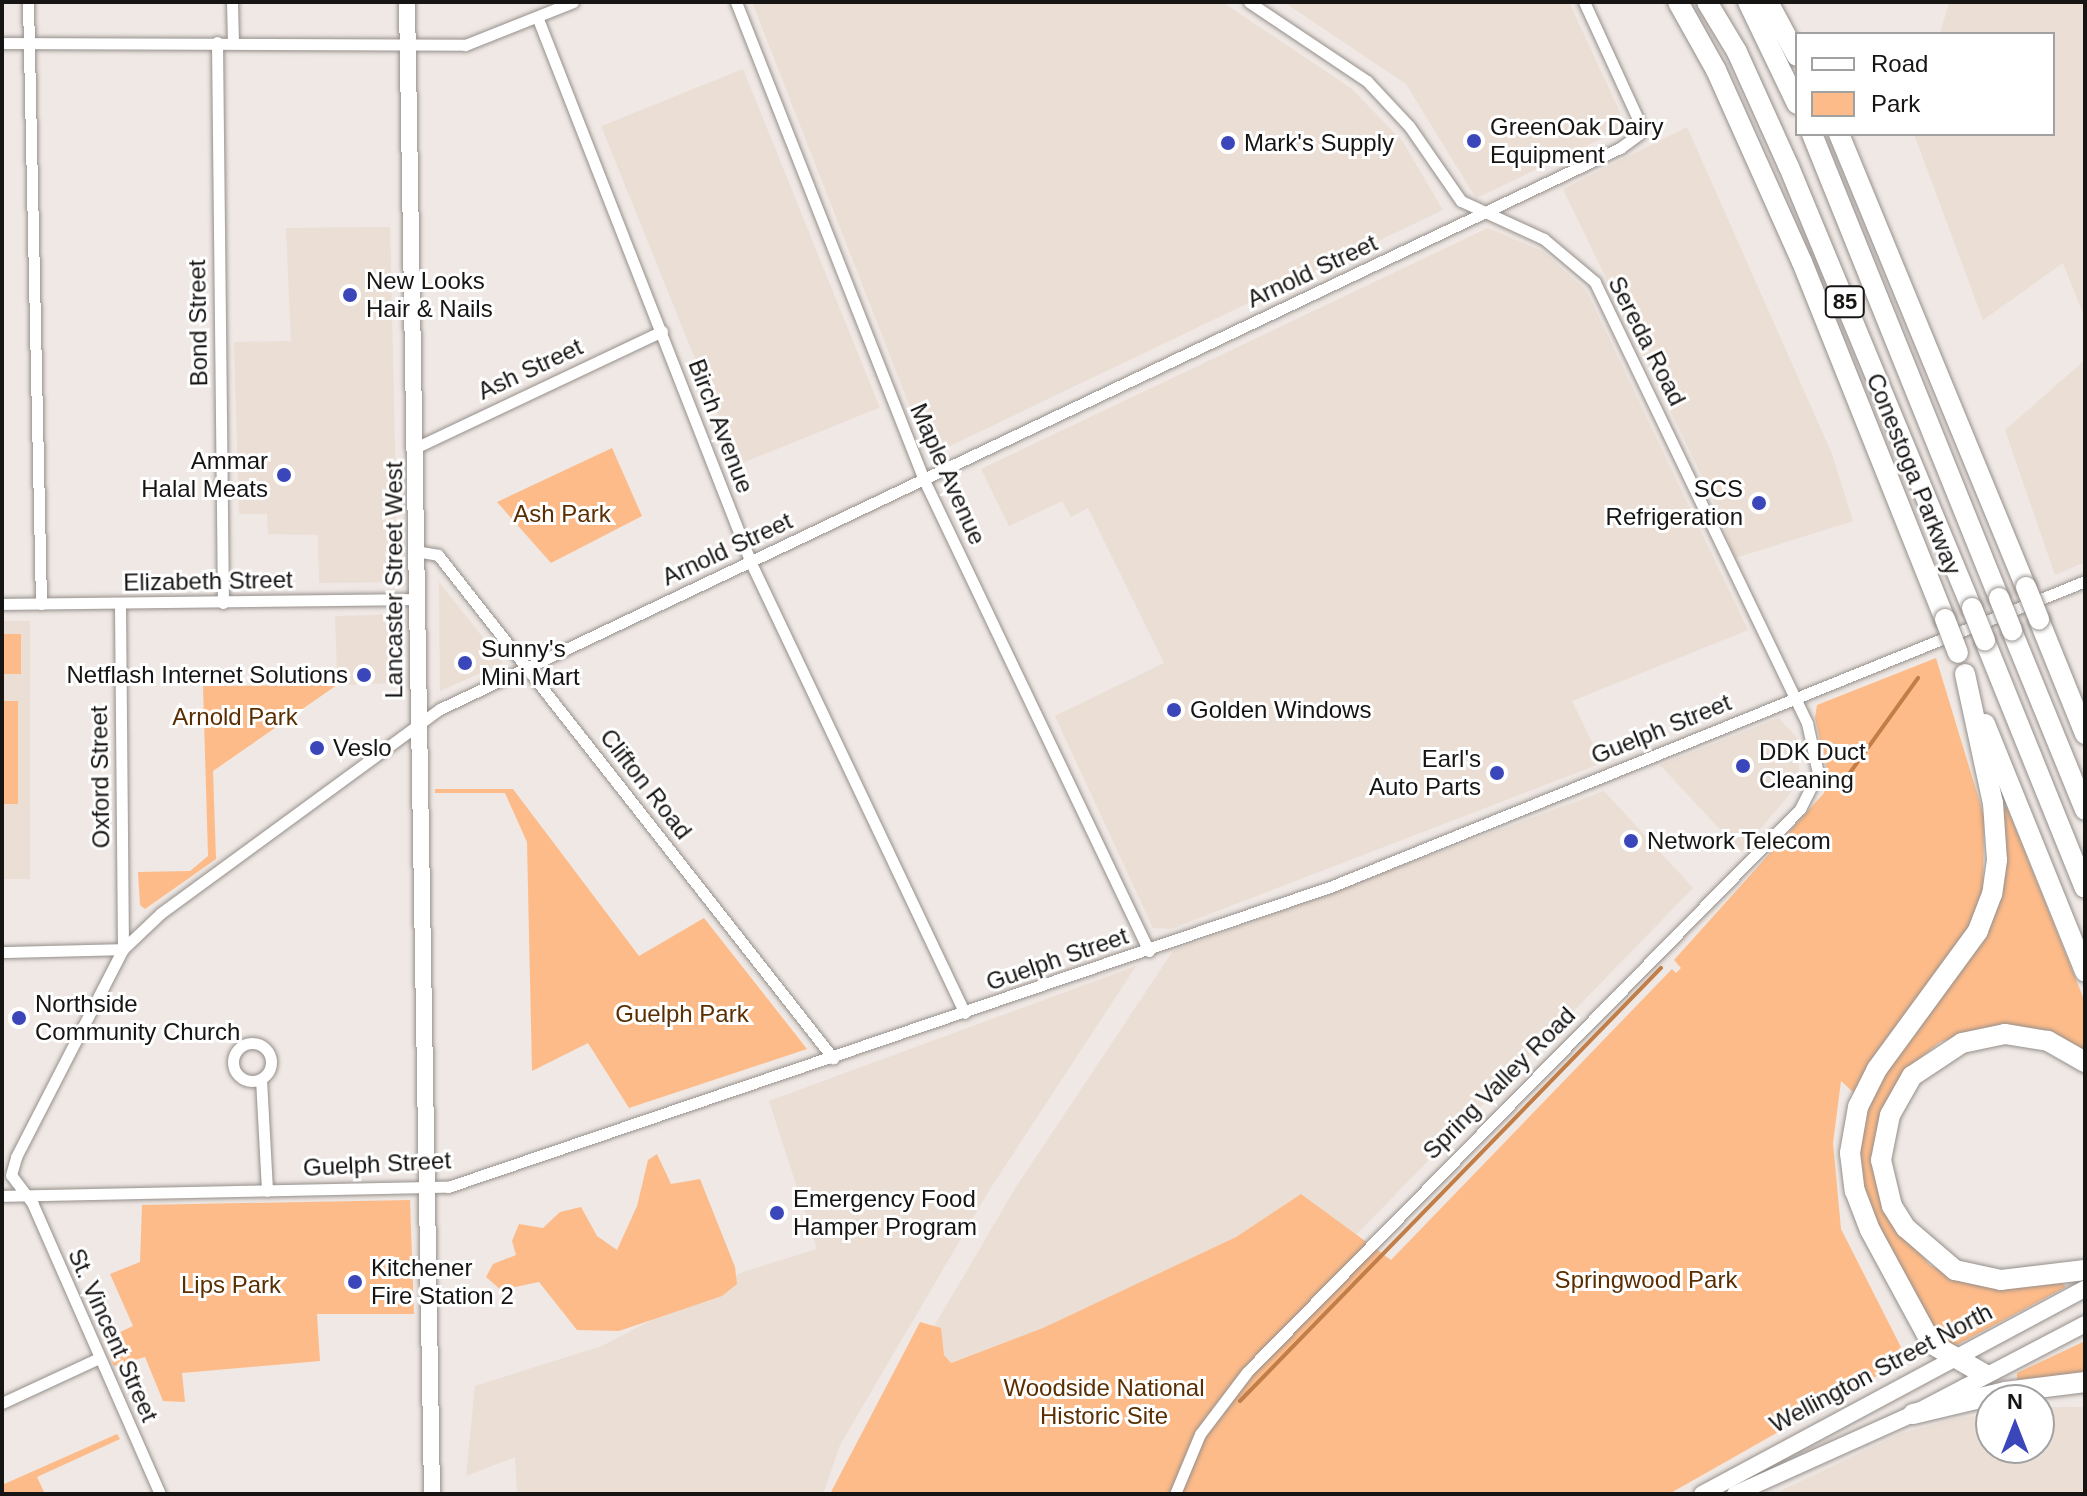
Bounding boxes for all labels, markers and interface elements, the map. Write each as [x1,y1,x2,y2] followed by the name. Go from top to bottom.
[1795,32,2055,136] legend
[1871,50,1928,77] text: Road
[1871,90,1920,117] text: Park
[1490,113,1663,169] place label: GreenOak Dairy Equipment
[1244,129,1394,157] place label: Mark's Supply
[1465,132,1483,150] marker: GreenOak Dairy Equipment
[1219,134,1237,152] marker: Mark's Supply
[1242,228,1382,314] street label: Arnold Street
[182,259,214,387] street label: Bond Street
[366,267,493,323] place label: New Looks Hair & Nails
[1602,271,1692,411] street label: Sereda Road
[1823,284,1867,320] road number: 85
[341,286,359,304] marker: New Looks Hair & Nails
[473,332,587,406] street label: Ash Street
[682,354,760,498] street label: Birch Avenue
[1860,369,1968,579] street label: Conestoga Parkway
[904,398,992,550] street label: Maple Avenue
[141,447,268,503] place label: Ammar Halal Meats
[380,462,408,698] street label: Lancaster Street West
[275,466,293,484] marker: Ammar Halal Meats
[1606,475,1743,531] place label: SCS Refrigeration
[1750,494,1768,512] marker: SCS Refrigeration
[513,500,611,528] park label: Ash Park
[657,506,797,592] street label: Arnold Street
[123,565,293,597] street label: Elizabeth Street
[481,635,580,691] place label: Sunny's Mini Mart
[456,654,474,672] marker: Sunny's Mini Mart
[67,661,348,689] place label: Netflash Internet Solutions
[355,666,373,684] marker: Netflash Internet Solutions
[1587,688,1735,770] street label: Guelph Street
[1190,696,1371,724] place label: Golden Windows
[1165,701,1183,719] marker: Golden Windows
[172,703,298,731] park label: Arnold Park
[84,705,116,849] street label: Oxford Street
[594,723,698,845] street label: Clifton Road
[333,734,392,762] place label: Veslo
[1759,738,1866,794] place label: DDK Duct Cleaning
[308,739,326,757] marker: Veslo
[1369,745,1481,801] place label: Earl's Auto Parts
[1734,757,1752,775] marker: DDK Duct Cleaning
[1488,764,1506,782] marker: Earl's Auto Parts
[1647,827,1831,855] place label: Network Telecom
[1622,832,1640,850] marker: Network Telecom
[982,921,1132,997] street label: Guelph Street
[35,990,240,1046] place label: Northside Community Church
[615,1000,749,1028] park label: Guelph Park
[1417,1001,1581,1165] street label: Spring Valley Road
[10,1009,28,1027] marker: Northside Community Church
[302,1146,452,1182] street label: Guelph Street
[793,1185,977,1241] place label: Emergency Food Hamper Program
[768,1204,786,1222] marker: Emergency Food Hamper Program
[62,1244,164,1426] street label: St. Vincent Street
[371,1254,514,1310] place label: Kitchener Fire Station 2
[1555,1266,1737,1294] park label: Springwood Park
[181,1271,281,1299] park label: Lips Park
[346,1273,364,1291] marker: Kitchener Fire Station 2
[1765,1297,1997,1439] street label: Wellington Street North
[1003,1374,1205,1430] park label: Woodside National Historic Site
[1975,1384,2055,1464] north arrow
[2007,1389,2023,1414] text: N

